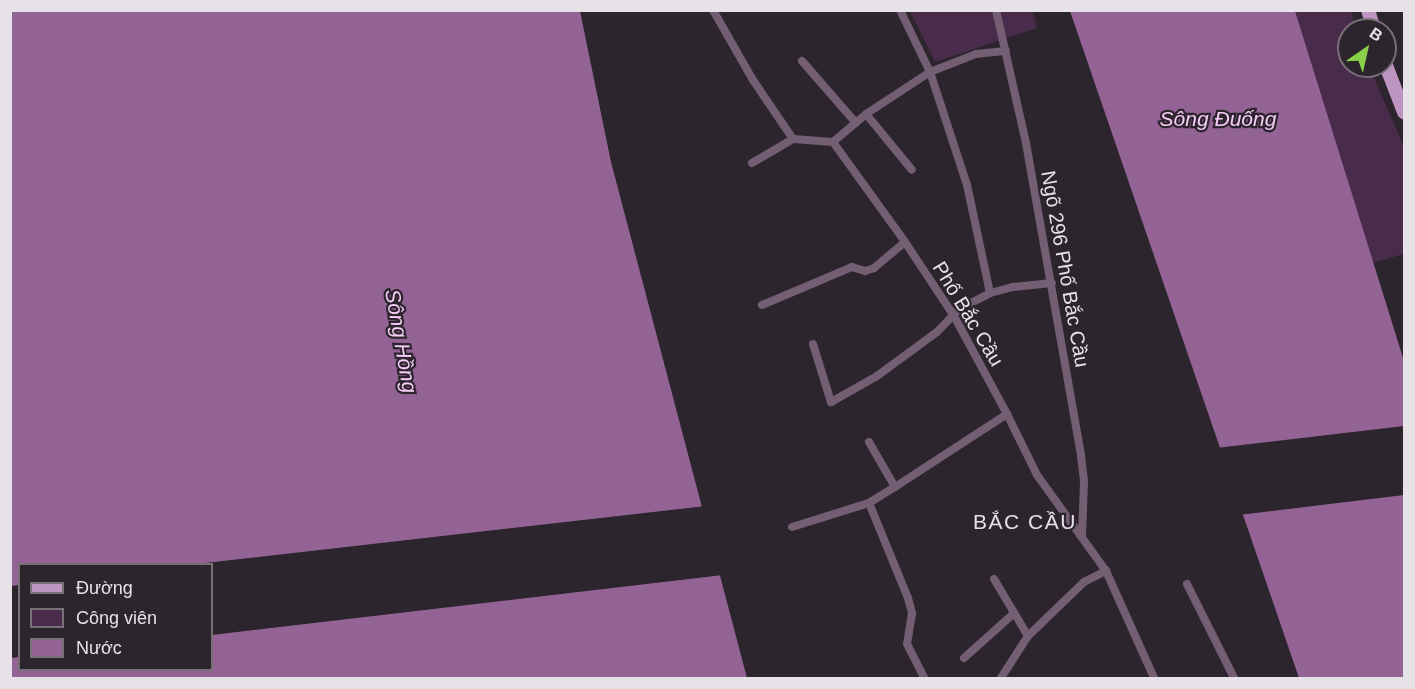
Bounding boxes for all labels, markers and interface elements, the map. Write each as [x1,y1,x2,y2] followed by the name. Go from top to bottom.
[1337,18,1397,78] north arrow
[1367,24,1386,45] text: B
[1160,106,1276,132] water label: Sông Đuống
[1036,169,1094,369] street label: Ngõ 296 Phố Bắc Cầu
[927,257,1009,371] street label: Phố Bắc Cầu
[379,287,423,395] water label: Sông Hồng
[973,509,1077,535] district label: BẮC CẦU
[18,563,213,671] legend
[76,578,133,598] text: Đường
[76,608,157,628] text: Công viên
[76,638,122,658] text: Nước

